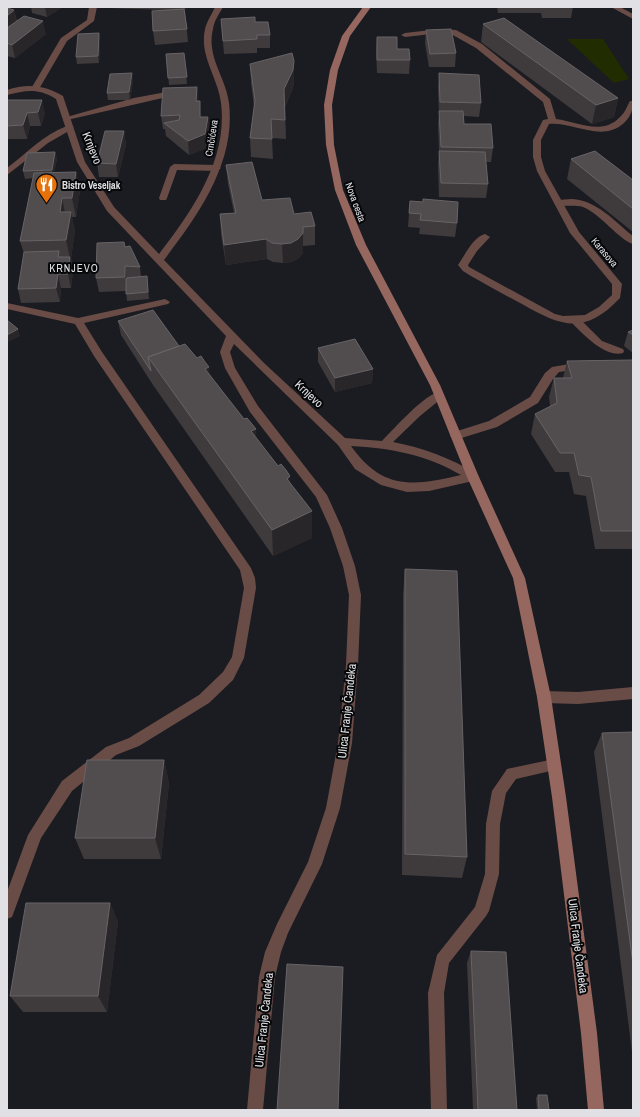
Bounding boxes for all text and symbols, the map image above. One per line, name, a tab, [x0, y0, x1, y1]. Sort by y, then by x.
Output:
street label: Crnčićeva	[202, 118, 221, 157]
street label: Krnjevo	[78, 130, 106, 166]
restaurant icon: Bistro Veseljak	[34, 172, 60, 205]
place label: Bistro Veseljak	[62, 179, 121, 192]
street label: Nova cesta	[342, 181, 369, 224]
street label: Karasova	[589, 235, 621, 270]
district label: KRNJEVO	[49, 261, 99, 275]
street label: Krnjevo	[291, 377, 327, 411]
street label: Ulica Franje Čandeka	[334, 662, 360, 759]
street label: Ulica Franje Čandeka	[564, 898, 592, 995]
street label: Ulica Franje Čandeka	[251, 971, 277, 1068]

